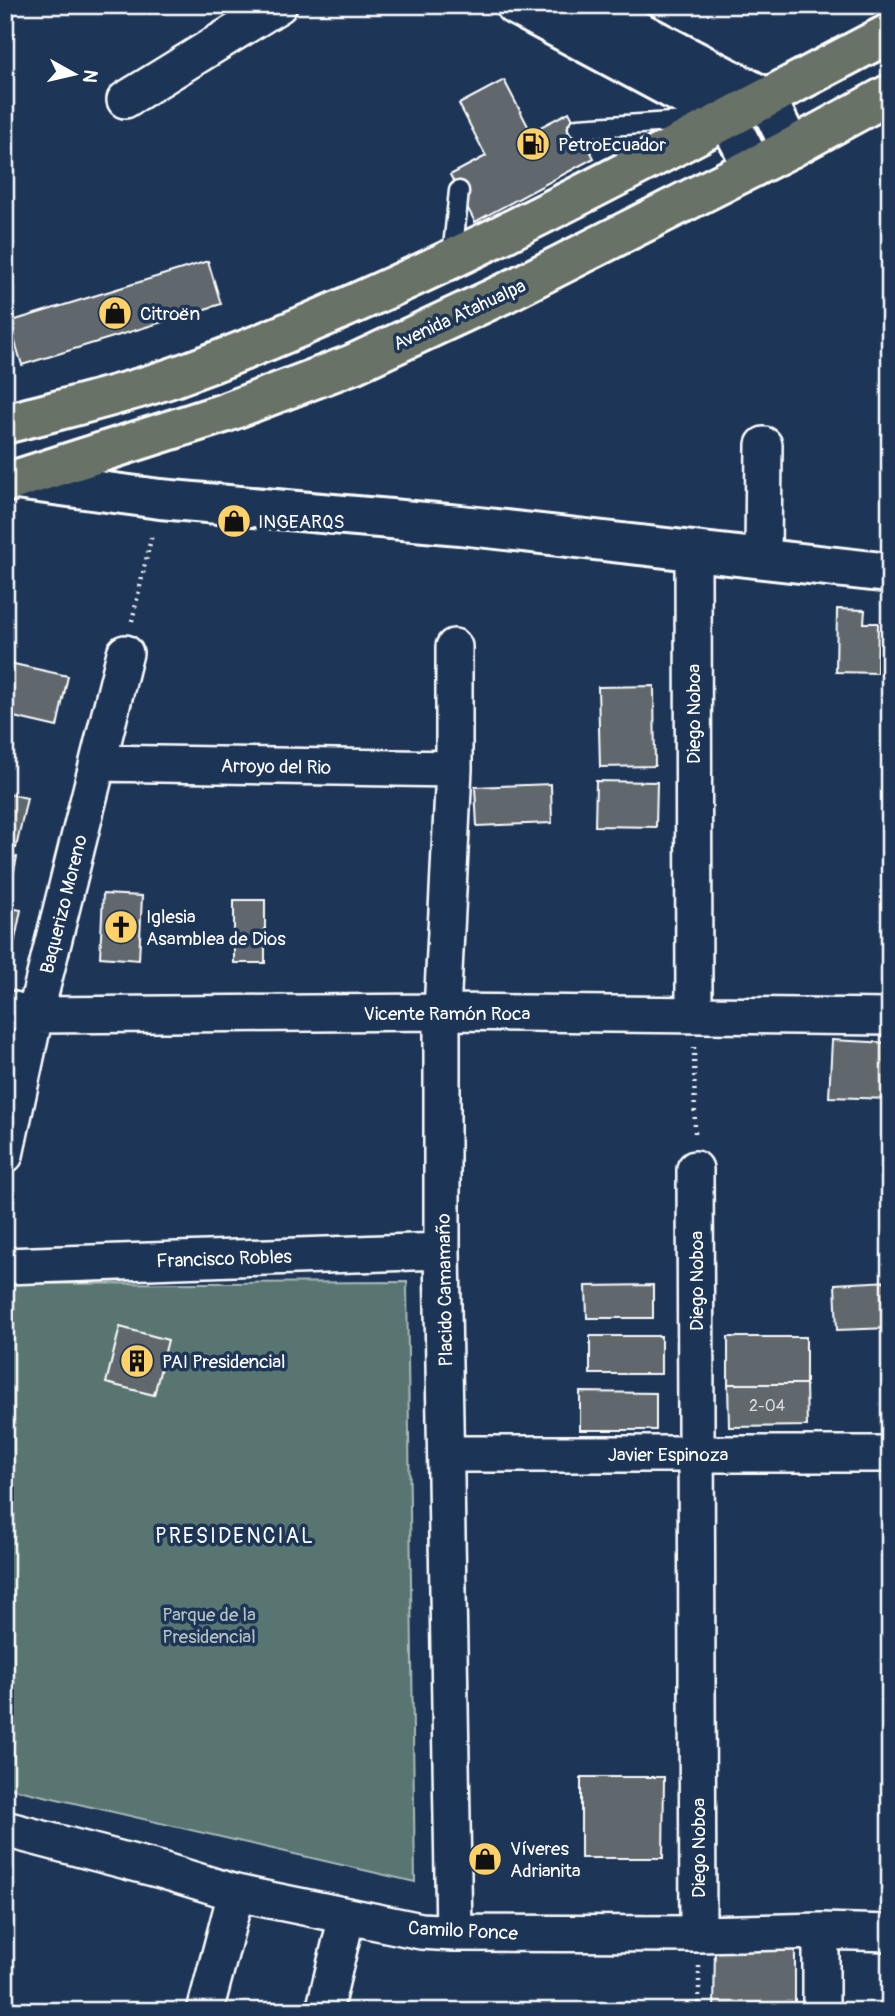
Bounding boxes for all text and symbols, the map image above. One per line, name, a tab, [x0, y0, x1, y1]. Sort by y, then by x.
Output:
north arrow	[38, 38, 108, 108]
text: N	[77, 68, 103, 84]
fuel station icon: PetroEcuador	[514, 125, 552, 163]
place label: PetroEcuador	[558, 133, 666, 157]
street label: Avenida Atahualpa	[389, 274, 530, 356]
shop icon: Citroën	[96, 294, 134, 332]
place label: Citroën	[140, 302, 200, 326]
shop icon: INGEARQS	[215, 502, 253, 540]
place label: INGEARQS	[258, 510, 345, 534]
street label: Diego Noboa	[682, 664, 706, 764]
street label: Arroyo del Rio	[221, 754, 331, 780]
street label: Baquerizo Moreno	[35, 832, 93, 976]
place label: Iglesia Asamblea de Dios	[146, 905, 286, 951]
church icon: Iglesia Asamblea de Dios	[102, 908, 140, 946]
street label: Vicente Ramón Roca	[364, 1002, 531, 1026]
street label: Placido Camamaño	[432, 1213, 458, 1367]
street label: Diego Noboa	[685, 1231, 709, 1331]
street label: Francisco Robles	[156, 1245, 293, 1273]
building icon: PAI Presidencial	[118, 1342, 156, 1380]
place label: PAI Presidencial	[162, 1350, 286, 1374]
house number: 2-04	[749, 1396, 785, 1416]
street label: Javier Espinoza	[608, 1443, 729, 1467]
district label: PRESIDENCIAL	[155, 1523, 315, 1550]
park label: Parque de la Presidencial	[162, 1603, 256, 1649]
street label: Diego Noboa	[687, 1798, 711, 1898]
place label: Víveres Adrianita	[510, 1837, 581, 1883]
shop icon: Víveres Adrianita	[466, 1840, 504, 1878]
street label: Camilo Ponce	[407, 1916, 519, 1946]

